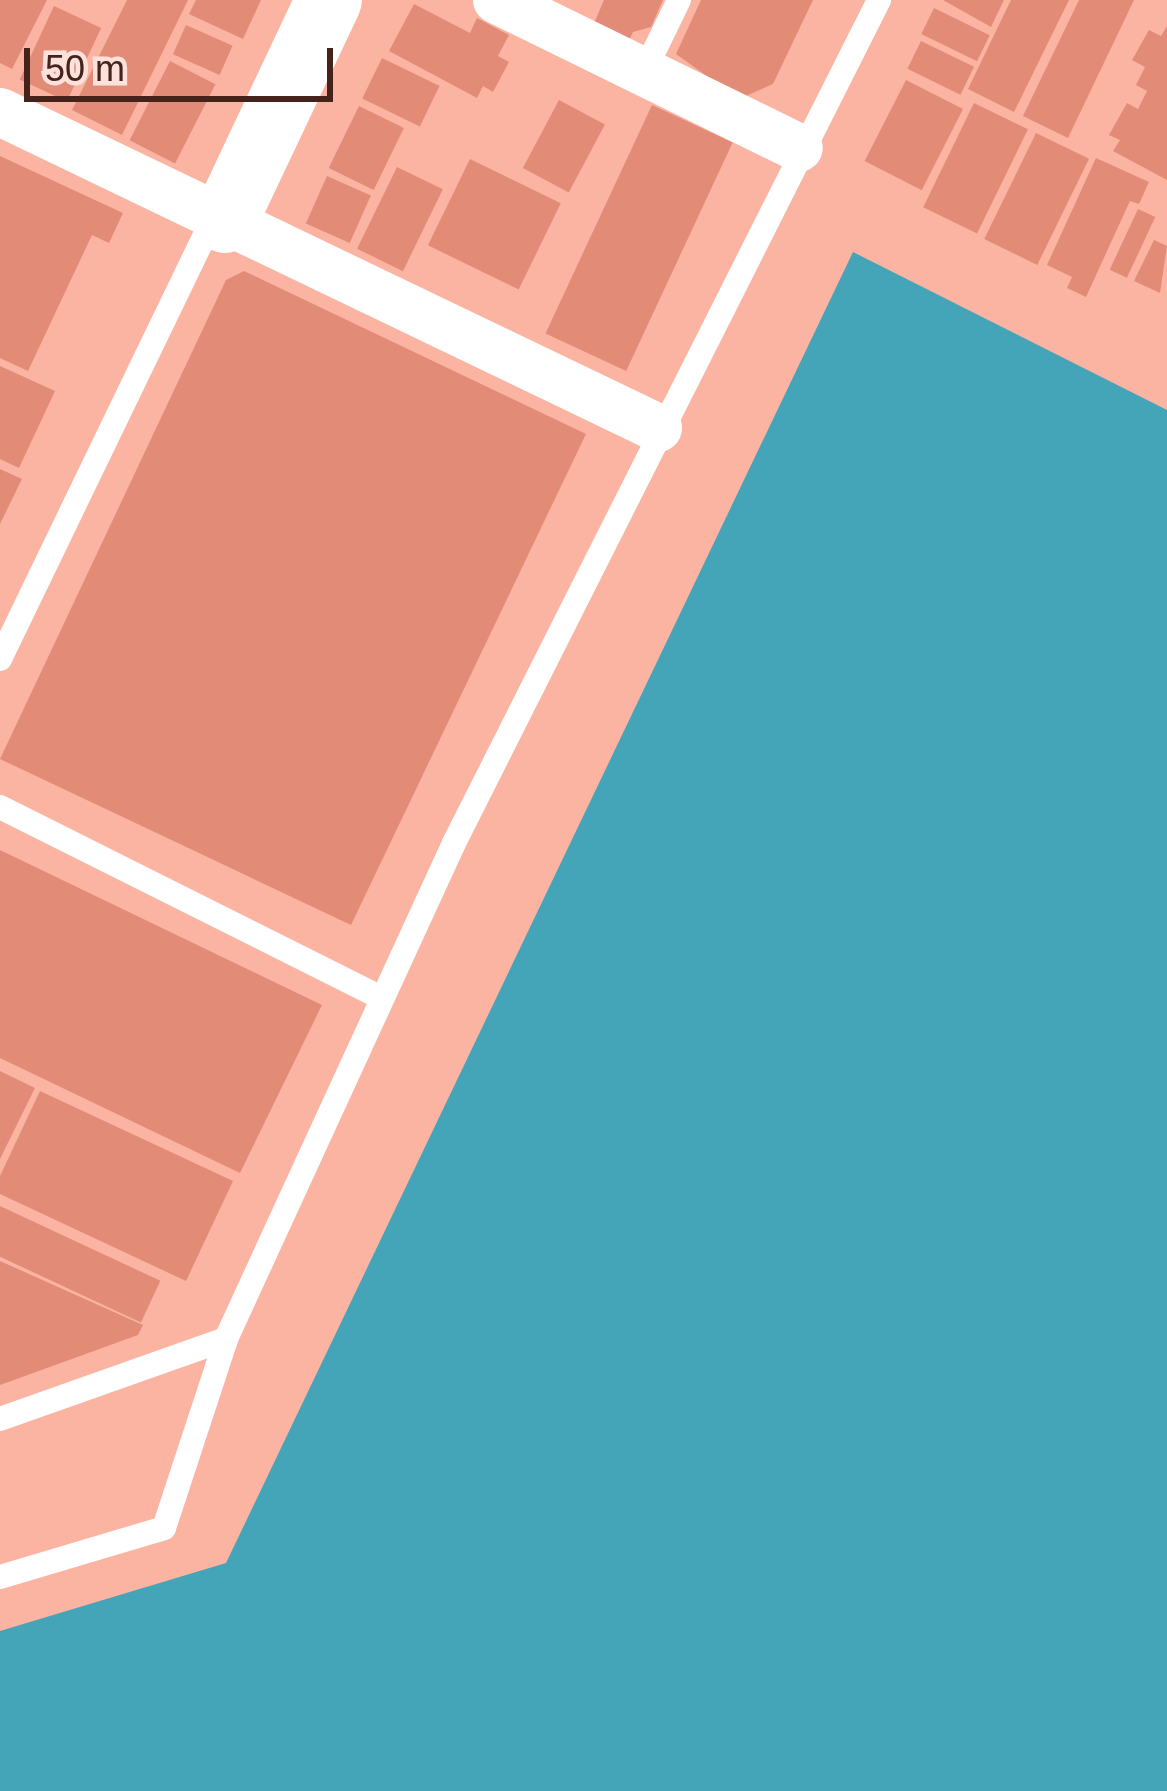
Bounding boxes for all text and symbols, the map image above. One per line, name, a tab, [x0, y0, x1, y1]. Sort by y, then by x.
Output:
scale bar	[30, 24, 339, 98]
text: 50 m	[45, 48, 125, 89]

